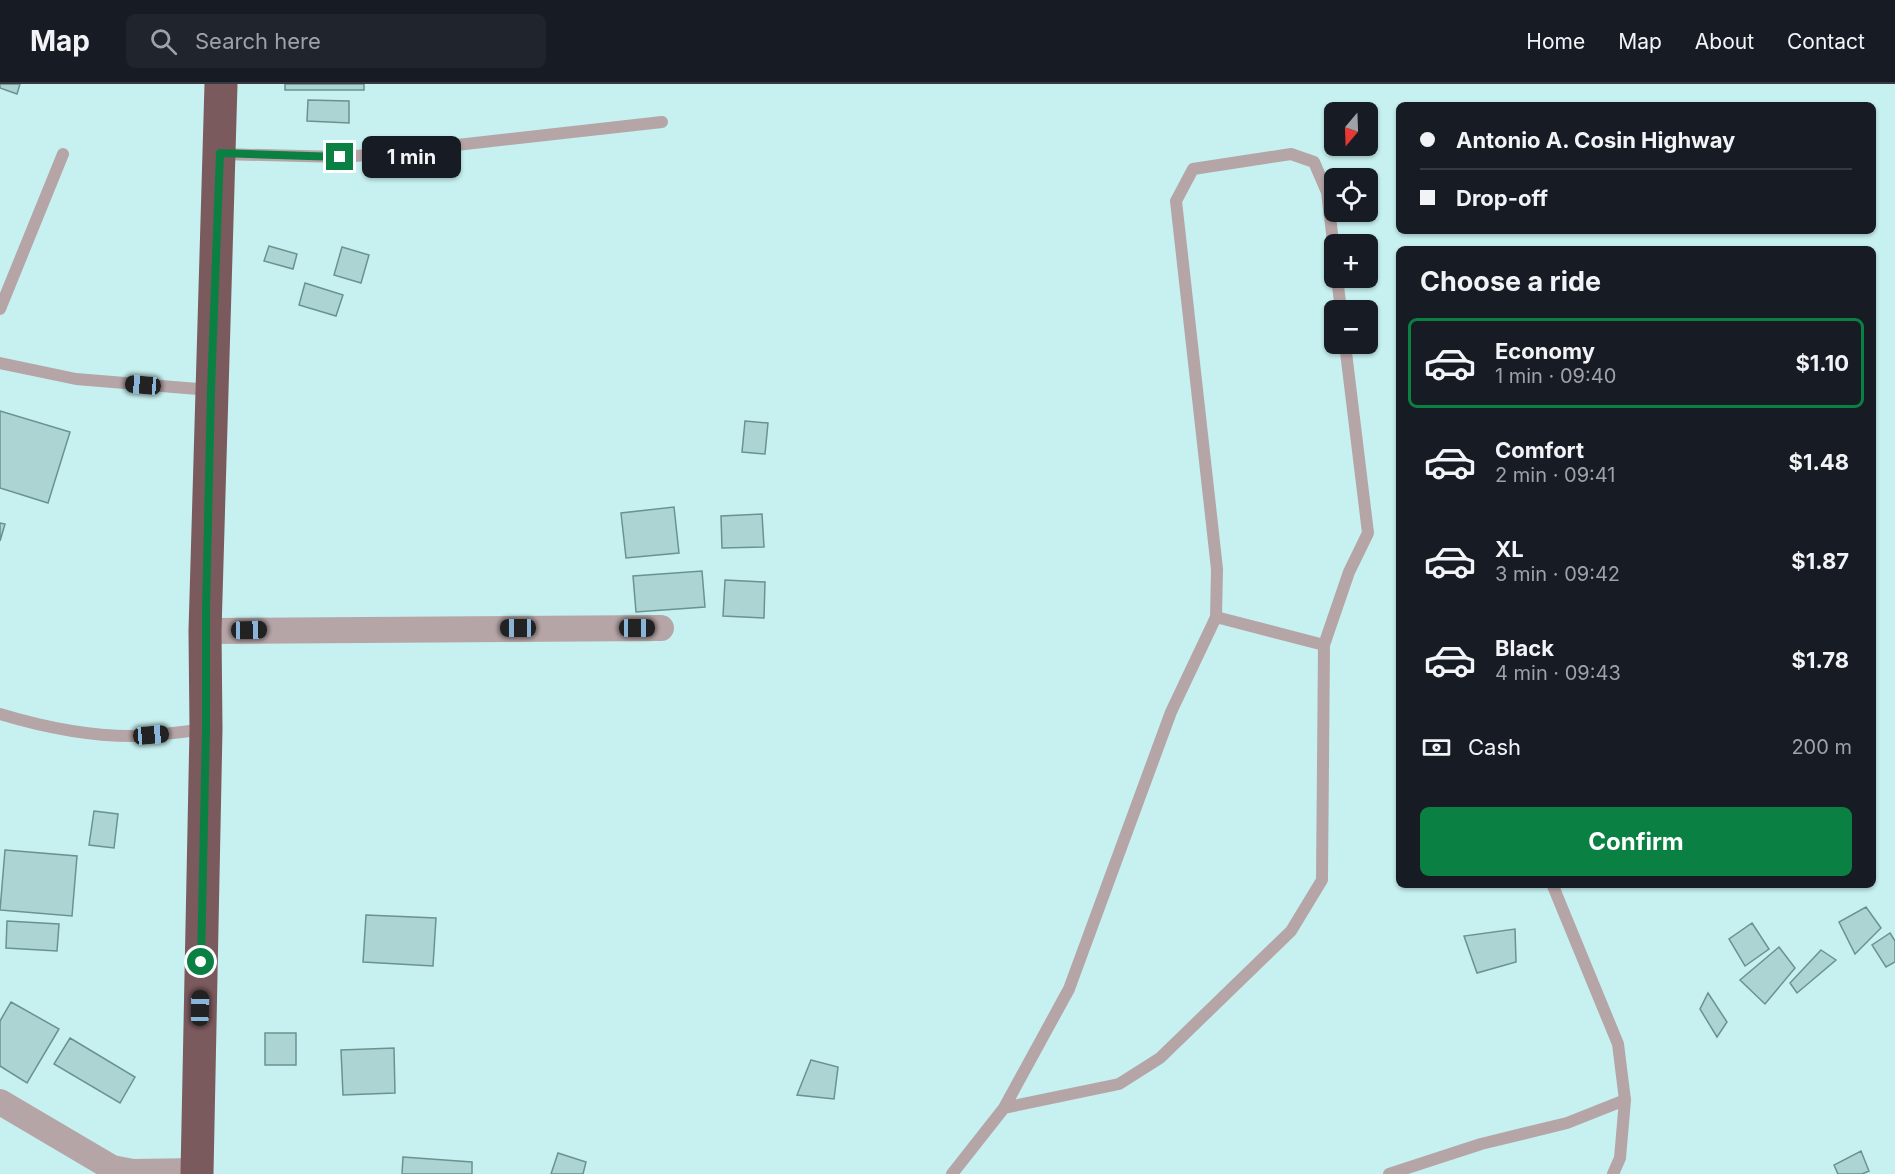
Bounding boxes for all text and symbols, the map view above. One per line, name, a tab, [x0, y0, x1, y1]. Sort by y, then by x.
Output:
search box	[126, 14, 546, 68]
text: Map	[30, 24, 90, 58]
icon: search	[147, 25, 180, 58]
text: Search here	[195, 28, 321, 54]
text: Home	[1526, 29, 1585, 54]
text: Map	[1618, 29, 1662, 54]
text: About	[1695, 29, 1754, 54]
text: Contact	[1787, 29, 1865, 54]
north arrow	[1324, 102, 1378, 156]
map controls	[1324, 102, 1378, 354]
text: Antonio A. Cosin Highway	[1456, 127, 1735, 153]
callout: 1 min	[361, 136, 460, 178]
route end	[326, 143, 353, 170]
text: 1 min	[387, 145, 436, 169]
button: locate	[1324, 168, 1378, 222]
text: Drop-off	[1456, 185, 1548, 211]
button: +	[1324, 234, 1378, 288]
text: Choose a ride	[1420, 265, 1601, 298]
button: −	[1324, 300, 1378, 354]
icon: car	[1423, 336, 1477, 390]
text: Economy	[1495, 338, 1595, 364]
text: $1.10	[1795, 350, 1849, 376]
text: 1 min · 09:40	[1495, 364, 1616, 388]
car	[124, 374, 162, 396]
icon: car	[1423, 435, 1477, 489]
text: Comfort	[1495, 437, 1584, 463]
text: $1.48	[1789, 449, 1849, 475]
text: 2 min · 09:41	[1495, 463, 1615, 487]
icon: car	[1423, 534, 1477, 588]
text: XL	[1495, 536, 1524, 562]
text: $1.87	[1791, 548, 1849, 574]
text: 3 min · 09:42	[1495, 562, 1620, 586]
car	[500, 619, 536, 637]
car	[619, 619, 655, 637]
car	[231, 621, 267, 639]
icon: car	[1423, 633, 1477, 687]
text: Black	[1495, 635, 1554, 661]
text: $1.78	[1792, 647, 1849, 673]
text: 4 min · 09:43	[1495, 661, 1621, 685]
car	[132, 724, 170, 746]
icon: cash	[1420, 731, 1453, 764]
text: Cash	[1468, 734, 1521, 760]
text: 200 m	[1791, 735, 1852, 759]
button: Confirm	[1420, 807, 1852, 876]
route start	[187, 948, 214, 975]
car	[191, 990, 209, 1026]

